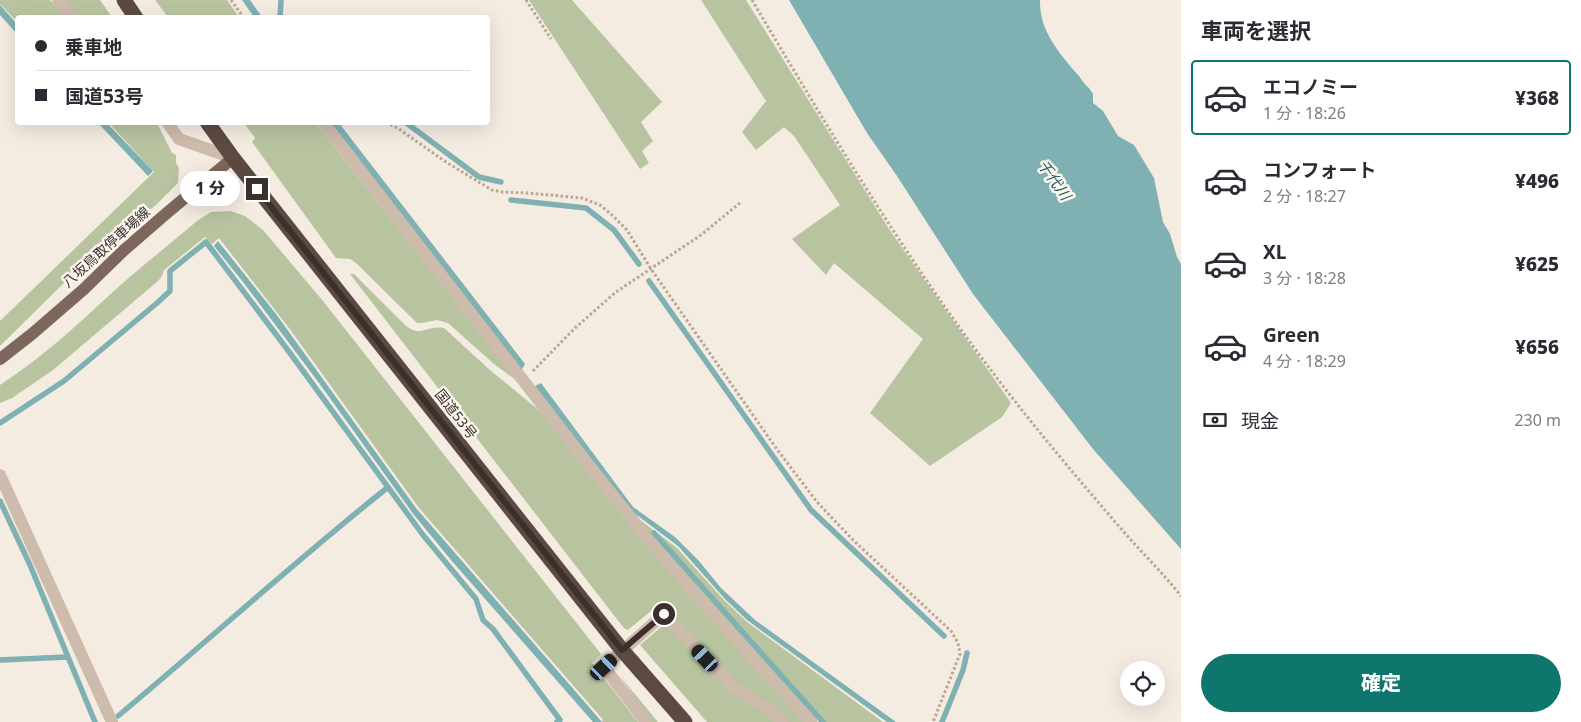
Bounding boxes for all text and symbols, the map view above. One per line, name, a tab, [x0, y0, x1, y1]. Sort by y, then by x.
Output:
text: 車両を選択	[1201, 15, 1311, 45]
text: 乗車地	[65, 34, 122, 60]
text: エコノミー	[1263, 74, 1358, 100]
icon: car	[1203, 75, 1248, 120]
text: 国道53号	[65, 83, 144, 109]
text: ¥368	[1515, 85, 1559, 111]
text: 1 分 · 18:26	[1263, 102, 1346, 124]
water label: 千代川	[1034, 155, 1077, 205]
text: コンフォート	[1263, 157, 1376, 183]
icon: car	[1203, 158, 1248, 203]
text: ¥496	[1515, 168, 1559, 194]
callout: 1 分	[180, 172, 240, 206]
text: 1 分	[195, 177, 225, 199]
route end	[246, 178, 268, 200]
text: 2 分 · 18:27	[1263, 185, 1346, 207]
street label: 八坂鳥取停車場線	[58, 202, 154, 291]
text: XL	[1263, 239, 1286, 265]
icon: car	[1203, 241, 1248, 286]
text: ¥625	[1515, 251, 1559, 277]
text: 3 分 · 18:28	[1263, 267, 1346, 289]
text: Green	[1263, 322, 1320, 348]
icon: car	[1203, 324, 1248, 369]
text: ¥656	[1515, 334, 1559, 360]
text: 4 分 · 18:29	[1263, 350, 1346, 372]
street label: 国道53号	[431, 385, 482, 442]
icon: cash	[1201, 406, 1229, 434]
text: 現金	[1241, 408, 1279, 434]
text: 230 m	[1514, 409, 1561, 431]
route start	[653, 603, 675, 625]
car	[689, 642, 720, 674]
car	[587, 651, 620, 683]
button: 確定	[1201, 654, 1561, 712]
map controls	[1120, 661, 1165, 706]
button: locate	[1120, 661, 1165, 706]

